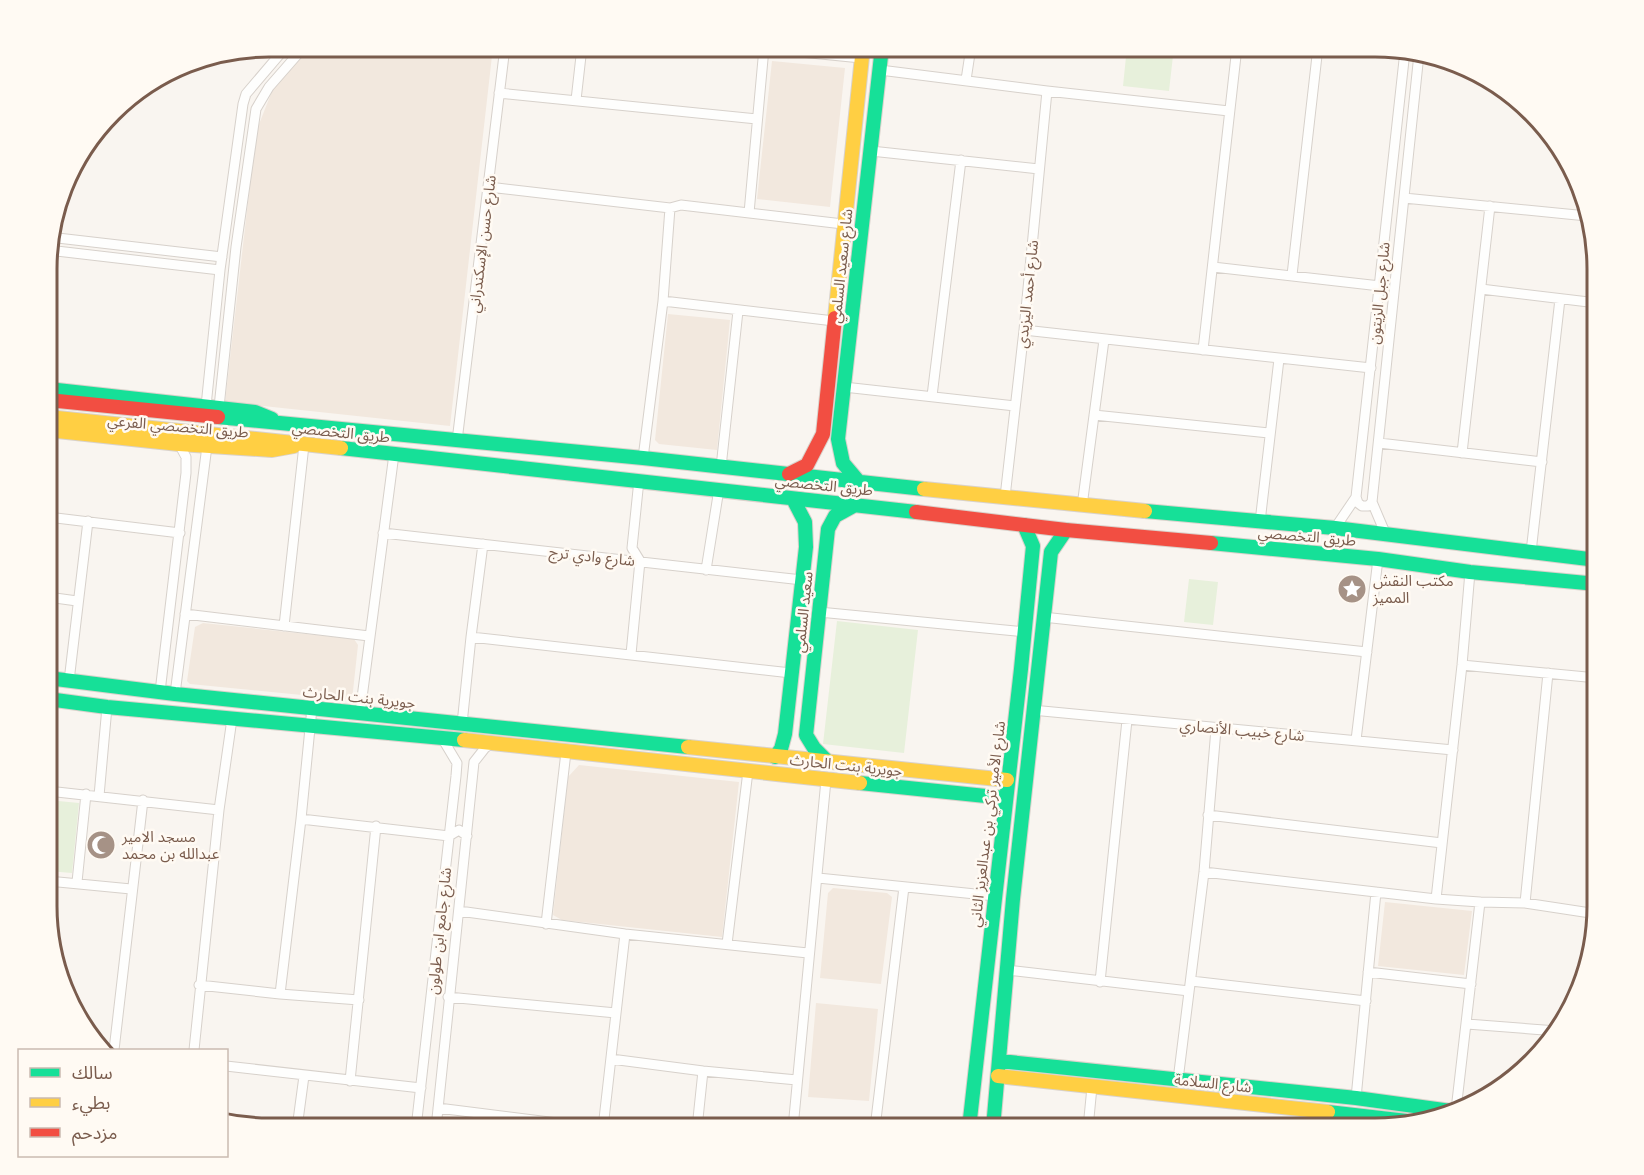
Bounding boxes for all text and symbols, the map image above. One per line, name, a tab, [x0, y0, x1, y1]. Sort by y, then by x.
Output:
street label: شارع حسن الإسكندراني	[464, 174, 503, 314]
street label: شارع سعيد السلمي	[826, 208, 859, 324]
street label: شارع أحمد اليزيدي	[1012, 239, 1045, 349]
street label: شارع جبل الزيتون	[1364, 241, 1397, 345]
street label: طريق التخصصي الفرعي	[106, 410, 249, 444]
street label: طريق التخصصي	[291, 417, 391, 449]
street label: طريق التخصصي	[774, 470, 874, 502]
street label: طريق التخصصي	[1257, 522, 1357, 552]
street label: شارع وادي ترج	[548, 542, 636, 573]
street label: سعيد السلمي	[789, 570, 819, 654]
place label: مكتب النقش المميز	[1372, 571, 1454, 607]
place icon: مكتب النقش المميز	[1336, 573, 1368, 605]
street label: جويرية بنت الحارث	[302, 682, 416, 712]
street label: شارع خبيب الأنصاري	[1179, 715, 1305, 748]
street label: شارع الأمير تركي بن عبدالعزيز الثاني	[965, 719, 1012, 929]
street label: جويرية بنت الحارث	[789, 750, 903, 780]
place label: مسجد الامير عبدالله بن محمد	[121, 827, 220, 863]
mosque icon: مسجد الامير عبدالله بن محمد	[85, 829, 117, 861]
street label: شارع جامع ابن طولون	[423, 866, 458, 996]
legend	[18, 1049, 228, 1157]
text: سالك	[72, 1061, 113, 1084]
street label: شارع السلامة	[1173, 1069, 1253, 1100]
text: بطيء	[72, 1091, 110, 1116]
text: مزدحم	[72, 1121, 117, 1146]

